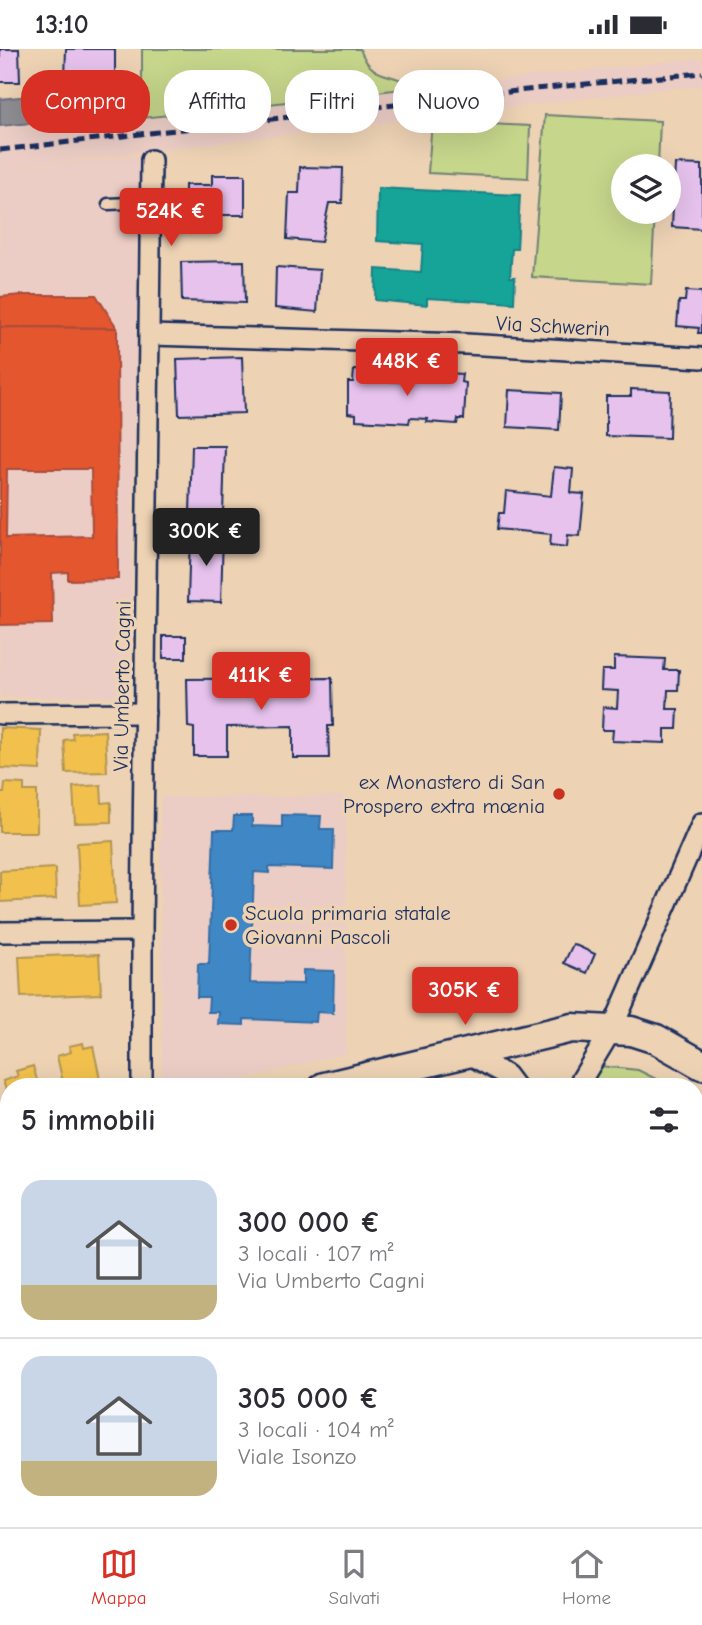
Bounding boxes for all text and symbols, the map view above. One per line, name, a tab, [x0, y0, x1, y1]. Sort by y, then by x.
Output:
text: 13:10	[35, 10, 89, 40]
chip: Compra	[21, 70, 150, 133]
chip: Affitta	[164, 70, 271, 133]
chip: Filtri	[285, 70, 379, 133]
chip: Nuovo	[393, 70, 504, 133]
map controls	[611, 154, 681, 224]
button: layers	[611, 154, 681, 224]
pin: 524K €	[114, 189, 228, 248]
text: 524K €	[136, 197, 206, 224]
street label: Via Schwerin	[495, 311, 611, 341]
pin: 448K €	[350, 339, 464, 398]
text: 448K €	[372, 347, 442, 374]
pin: 300K €	[149, 509, 263, 568]
text: 300K €	[169, 517, 243, 544]
street label: Via Umberto Cagni	[109, 600, 135, 772]
pin: 411K €	[204, 653, 318, 712]
text: 411K €	[228, 661, 294, 688]
place label: ex Monastero di San Prospero extra mœnia	[343, 770, 545, 818]
marker: ex Monastero di San Prospero extra mœnia	[551, 786, 567, 802]
place label: Scuola primaria statale Giovanni Pascoli	[245, 901, 451, 949]
marker: Scuola primaria statale Giovanni Pascoli	[223, 917, 239, 933]
pin: 305K €	[408, 967, 522, 1027]
text: 305K €	[428, 976, 502, 1003]
icon: filters	[645, 1101, 683, 1139]
text: 5 immobili	[21, 1103, 156, 1138]
text: 300 000 €	[238, 1205, 381, 1240]
icon: home	[77, 1208, 161, 1292]
text: 3 locali · 107 m²	[238, 1240, 394, 1267]
text: Via Umberto Cagni	[238, 1267, 425, 1294]
text: 305 000 €	[238, 1381, 379, 1416]
icon: home	[77, 1384, 161, 1468]
text: 3 locali · 104 m²	[238, 1416, 394, 1443]
text: Viale Isonzo	[238, 1443, 357, 1470]
tab: Mappa	[91, 1545, 147, 1609]
tab: Salvati	[329, 1545, 380, 1609]
tab: Home	[562, 1545, 611, 1609]

